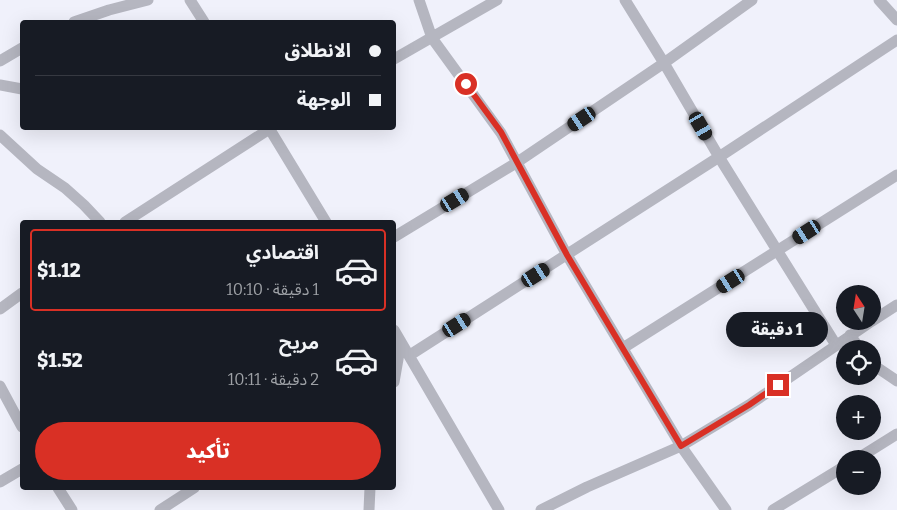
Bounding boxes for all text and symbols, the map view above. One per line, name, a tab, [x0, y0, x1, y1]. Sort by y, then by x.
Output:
text: الانطلاق	[285, 39, 351, 62]
route start	[455, 73, 477, 95]
text: الوجهة	[297, 88, 351, 111]
car	[565, 104, 598, 134]
car	[687, 109, 714, 143]
car	[438, 186, 471, 214]
car	[790, 218, 823, 246]
text: اقتصادي	[246, 241, 319, 264]
icon: car	[334, 248, 379, 293]
text: $1.12	[37, 259, 81, 282]
car	[519, 261, 552, 289]
car	[714, 267, 747, 295]
text: 1 دقيقة · 10:10	[226, 280, 319, 299]
north arrow	[836, 285, 881, 330]
map controls	[836, 285, 881, 495]
car	[440, 311, 473, 339]
callout: 1 دقيقة	[727, 312, 829, 348]
text: 1 دقيقة	[751, 320, 803, 339]
text: مريح	[279, 331, 319, 354]
icon: car	[334, 338, 379, 383]
button: locate	[836, 340, 881, 385]
text: $1.52	[37, 349, 83, 372]
text: 2 دقيقة · 10:11	[228, 370, 319, 389]
route end	[767, 374, 789, 396]
button: +	[836, 395, 881, 440]
button: تأكيد	[35, 422, 381, 480]
button: −	[836, 450, 881, 495]

